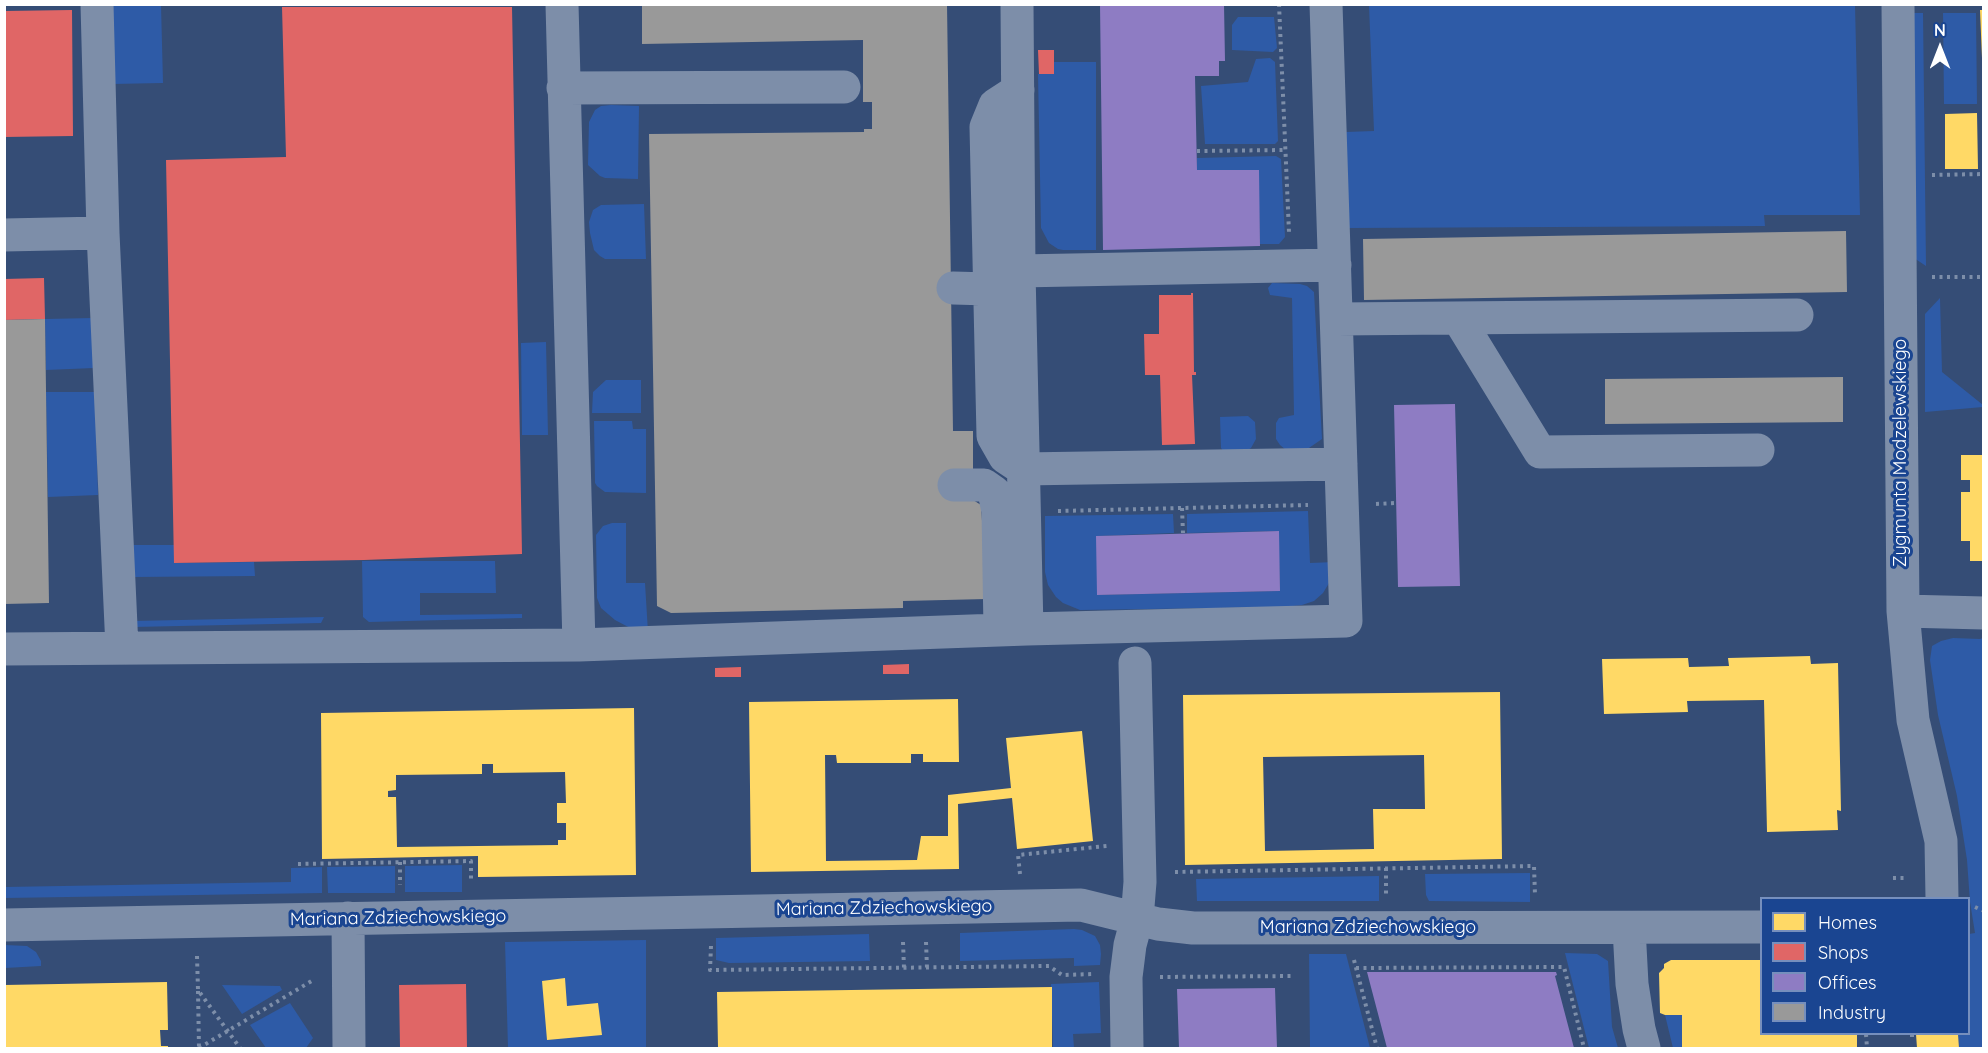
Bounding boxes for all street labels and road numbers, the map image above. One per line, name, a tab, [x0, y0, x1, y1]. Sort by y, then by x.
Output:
street label: Zygmunta Modzelewskiego	[1890, 339, 1912, 567]
street label: Mariana Zdziechowskiego	[776, 895, 992, 921]
street label: Mariana Zdziechowskiego	[290, 905, 506, 931]
street label: Mariana Zdziechowskiego	[1260, 917, 1476, 939]

